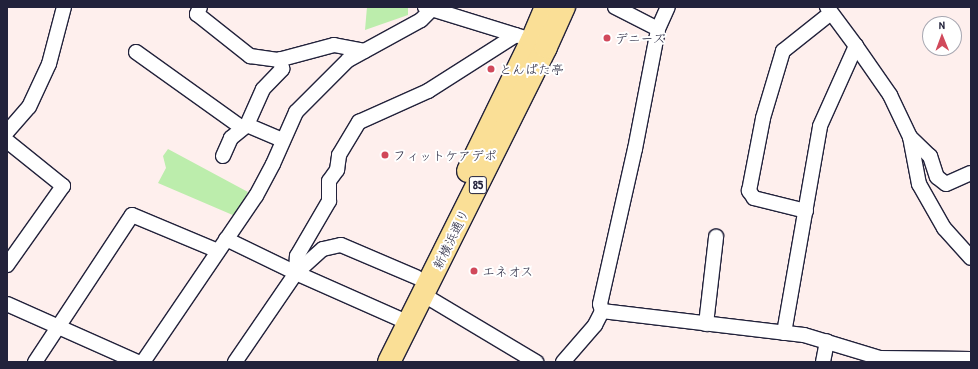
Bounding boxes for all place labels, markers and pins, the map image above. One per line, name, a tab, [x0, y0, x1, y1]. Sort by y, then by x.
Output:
place label: デニーズ	[615, 30, 667, 46]
marker: デニーズ	[602, 33, 612, 43]
place label: とんぱた亭	[499, 61, 564, 77]
marker: とんぱた亭	[486, 64, 496, 74]
place label: フィットケアデポ	[393, 147, 497, 163]
marker: フィットケアデポ	[380, 150, 390, 160]
place label: エネオス	[482, 263, 534, 279]
marker: エネオス	[469, 266, 479, 276]

